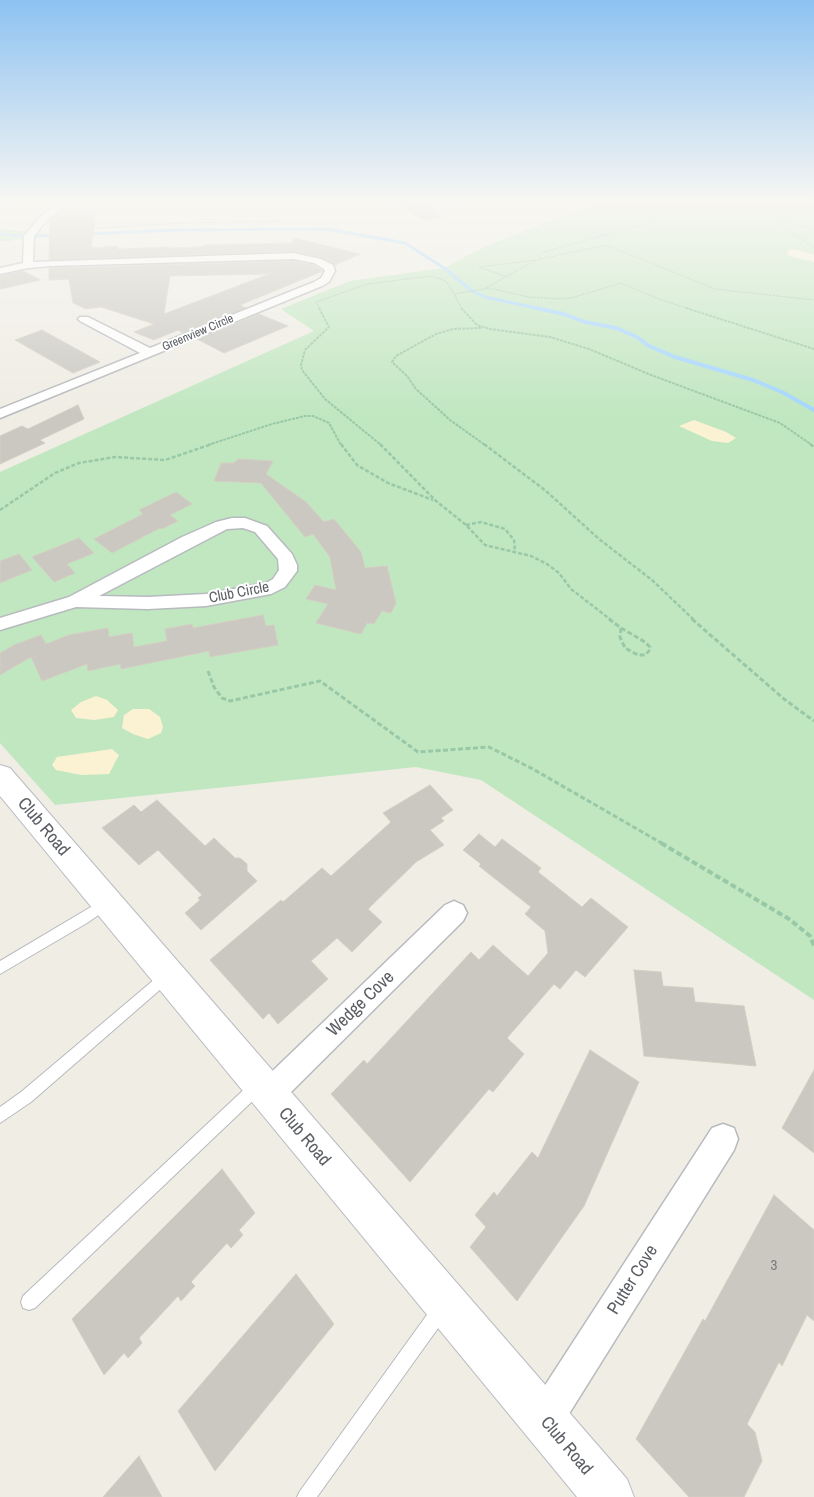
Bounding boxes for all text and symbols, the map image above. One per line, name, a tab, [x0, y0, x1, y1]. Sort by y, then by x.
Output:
street label: Greenview Circle	[160, 312, 236, 354]
street label: Club Circle	[207, 578, 271, 608]
street label: Club Road	[12, 793, 74, 861]
street label: Wedge Cove	[323, 967, 399, 1041]
street label: Club Road	[273, 1103, 335, 1171]
street label: Putter Cove	[603, 1241, 663, 1319]
house number: 3	[771, 1257, 777, 1275]
street label: Club Road	[535, 1412, 597, 1480]

